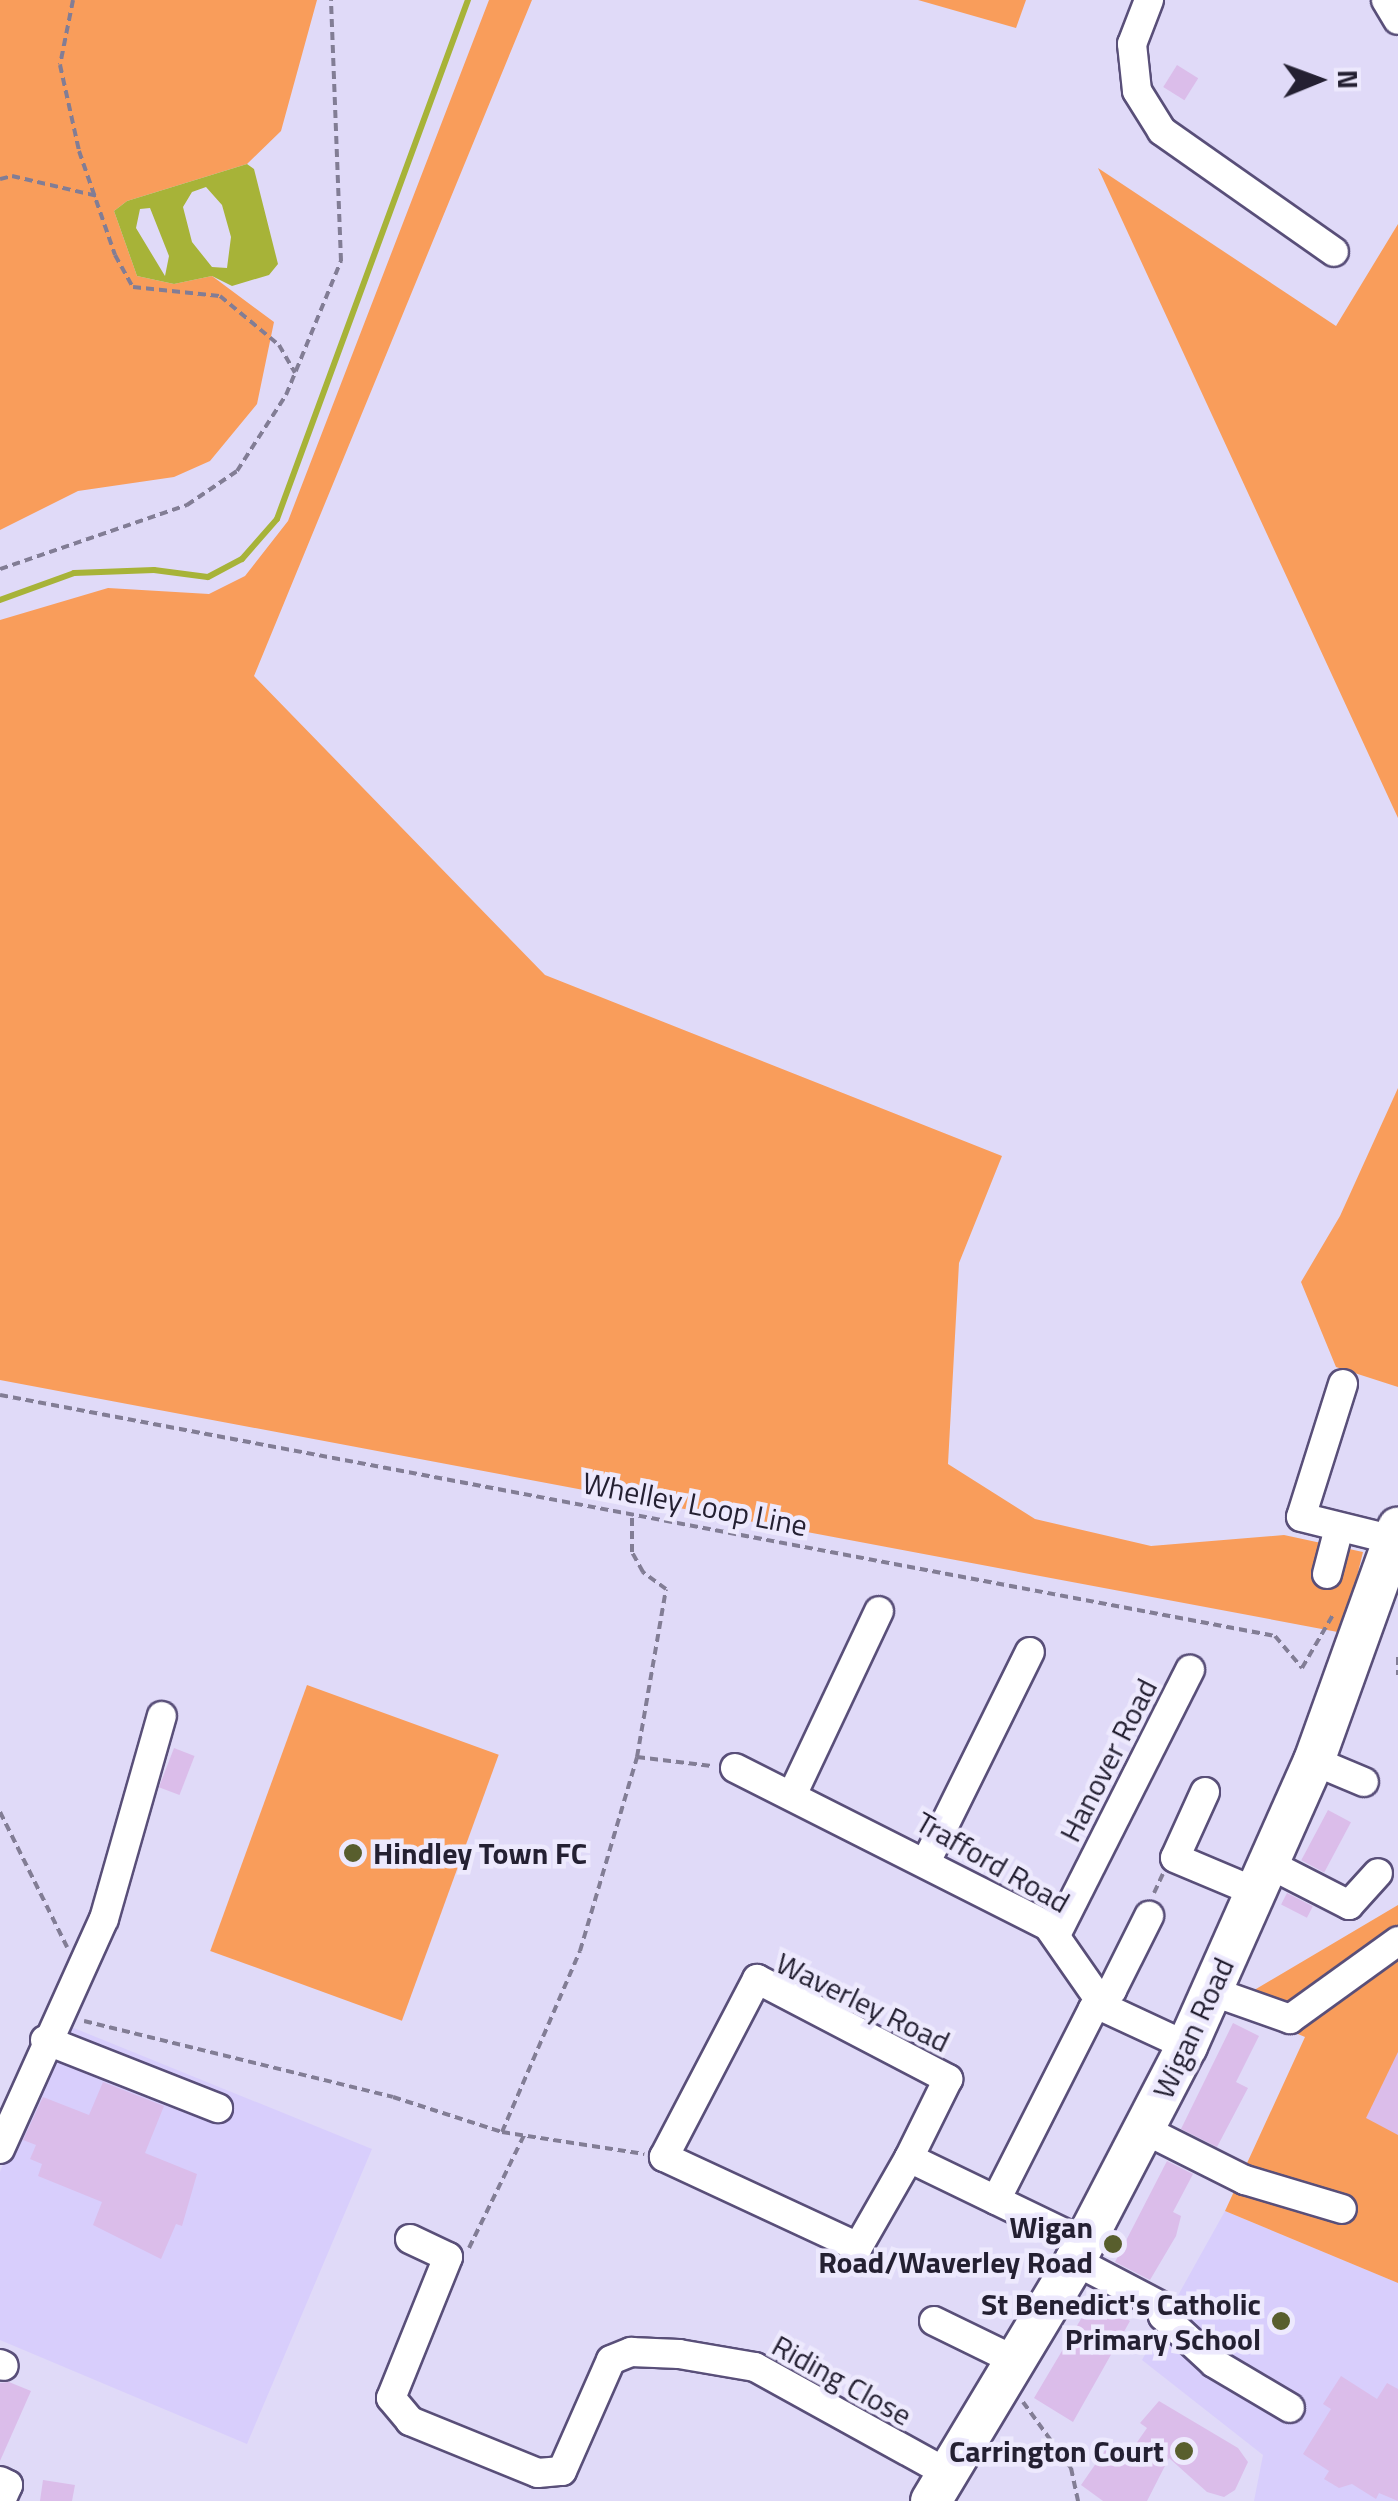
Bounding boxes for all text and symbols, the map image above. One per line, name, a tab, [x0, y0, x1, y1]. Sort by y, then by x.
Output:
north arrow	[1268, 30, 1368, 130]
text: N	[1327, 69, 1370, 90]
street label: Whelley Loop Line	[580, 1465, 810, 1543]
street label: Hanover Road	[1052, 1672, 1164, 1848]
street label: Trafford Road	[910, 1804, 1076, 1920]
place label: Hindley Town FC	[373, 1835, 587, 1871]
marker: Hindley Town FC	[342, 1842, 364, 1864]
street label: Waverley Road	[770, 1944, 956, 2060]
street label: Wigan Road	[1145, 1952, 1241, 2104]
place label: Wigan Road/Waverley Road	[818, 2209, 1093, 2280]
marker: Wigan Road/Waverley Road	[1102, 2233, 1124, 2255]
place label: St Benedict's Catholic Primary School	[981, 2286, 1261, 2356]
marker: St Benedict's Catholic Primary School	[1270, 2310, 1292, 2332]
street label: Riding Close	[766, 2327, 918, 2433]
place label: Carrington Court	[949, 2433, 1164, 2469]
marker: Carrington Court	[1173, 2440, 1195, 2462]

